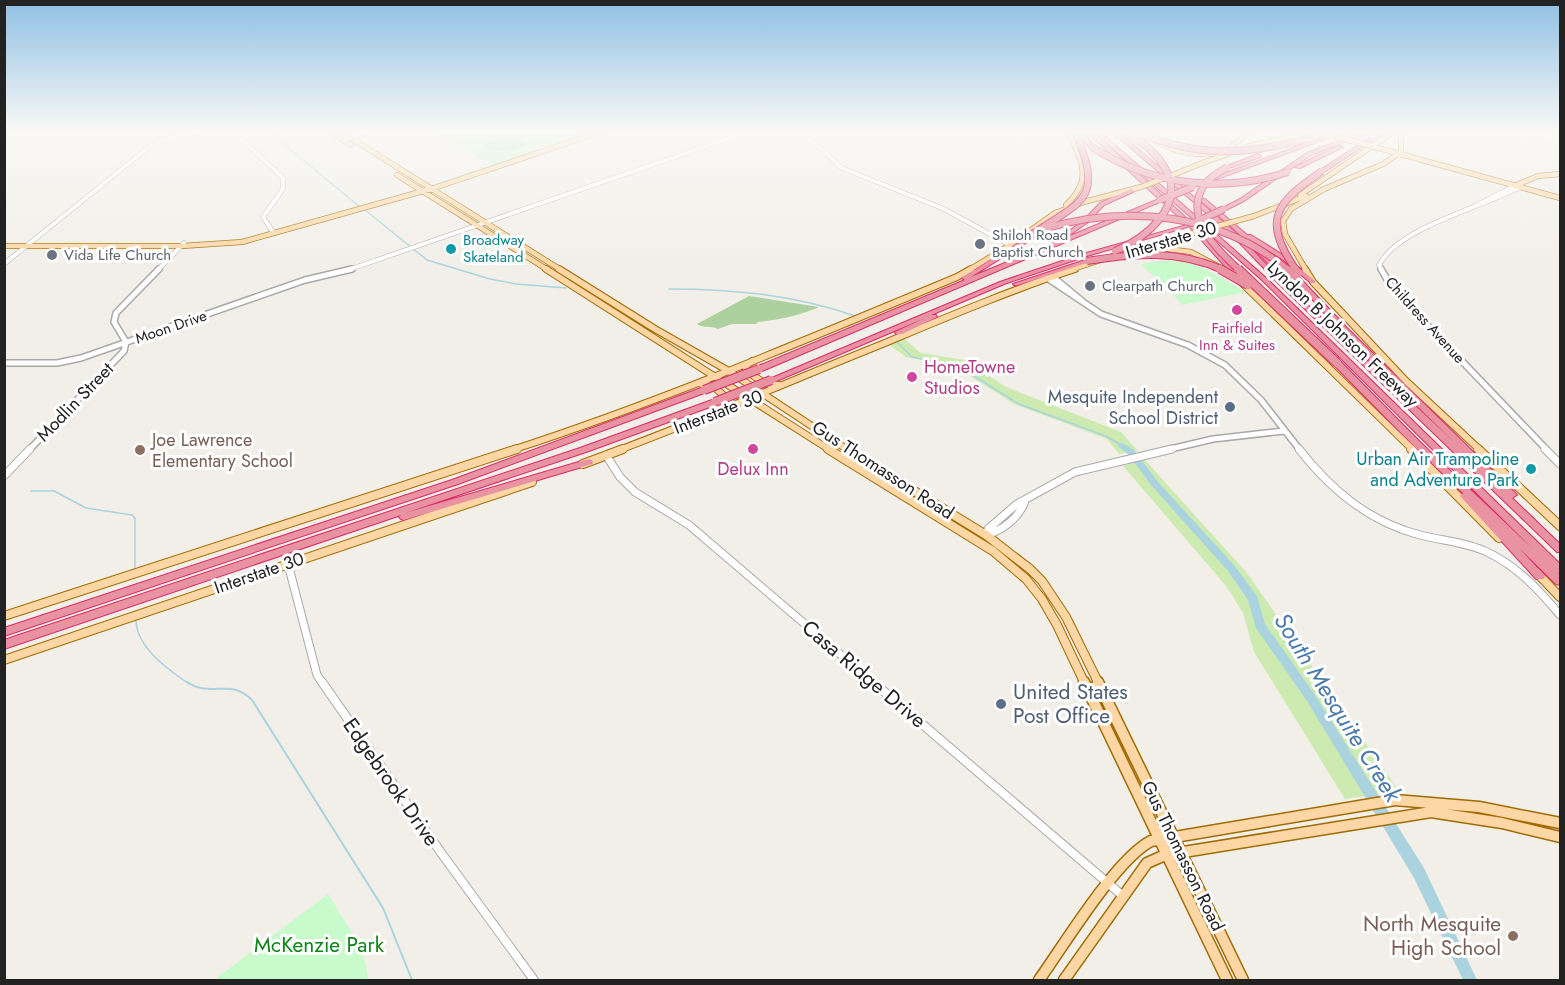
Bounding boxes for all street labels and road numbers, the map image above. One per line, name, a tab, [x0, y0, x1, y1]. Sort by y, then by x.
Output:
street label: Interstate 30	[1122, 215, 1220, 265]
street label: Lyndon B Johnson Freeway	[1262, 255, 1425, 413]
street label: Childress Avenue	[1380, 272, 1470, 368]
street label: Moon Drive	[132, 304, 210, 349]
street label: Modlin Street	[30, 356, 120, 447]
street label: Interstate 30	[670, 383, 766, 441]
street label: Gus Thomasson Road	[807, 414, 959, 526]
street label: Interstate 30	[211, 545, 308, 601]
street label: Casa Ridge Drive	[795, 613, 933, 735]
street label: Edgebrook Drive	[336, 712, 446, 852]
street label: Gus Thomasson Road	[1135, 776, 1231, 936]

